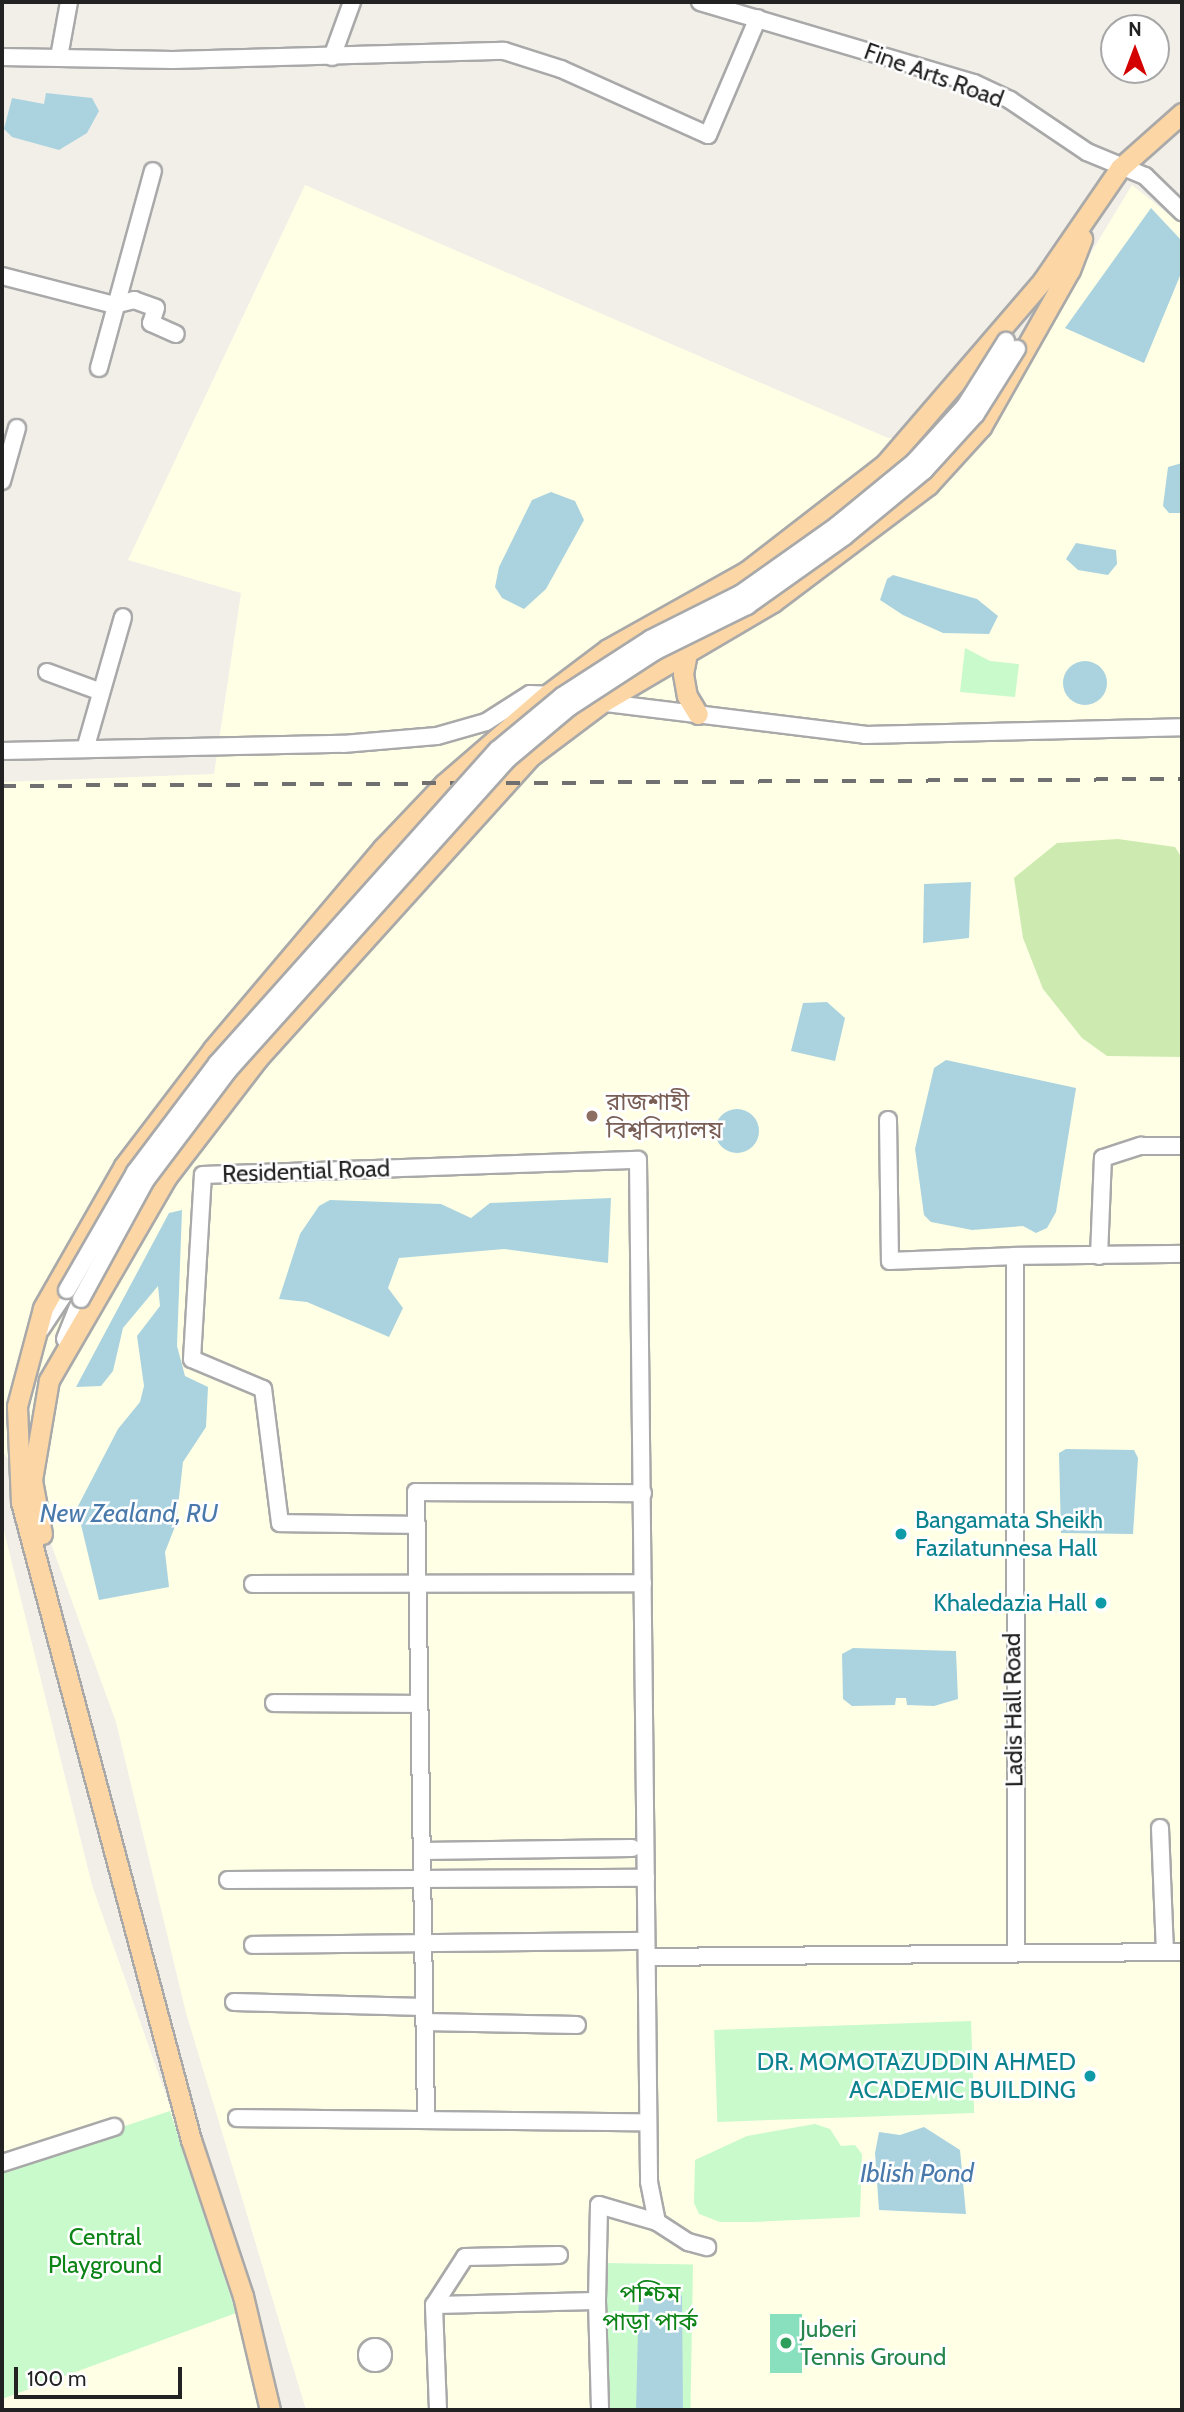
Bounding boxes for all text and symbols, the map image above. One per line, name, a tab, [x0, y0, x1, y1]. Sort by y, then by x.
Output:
north arrow	[1100, 14, 1170, 84]
text: N	[1128, 18, 1142, 41]
street label: Fine Arts Road	[860, 36, 1008, 114]
place label: রাজশাহী বিশ্ববিদ্যালয়	[606, 1088, 722, 1144]
marker: রাজশাহী বিশ্ববিদ্যালয়	[584, 1108, 600, 1124]
street label: Residential Road	[222, 1154, 390, 1188]
water label: New Zealand, RU	[40, 1498, 218, 1530]
place label: Bangamata Sheikh Fazilatunnesa Hall	[915, 1506, 1103, 1562]
marker: Bangamata Sheikh Fazilatunnesa Hall	[893, 1526, 909, 1542]
place label: Khaledazia Hall	[933, 1589, 1087, 1617]
marker: Khaledazia Hall	[1093, 1595, 1109, 1611]
street label: Ladis Hall Road	[997, 1633, 1029, 1787]
place label: DR. MOMOTAZUDDIN AHMED ACADEMIC BUILDING	[757, 2048, 1076, 2104]
marker: DR. MOMOTAZUDDIN AHMED ACADEMIC BUILDING	[1082, 2068, 1098, 2084]
water label: Iblish Pond	[860, 2158, 974, 2190]
park label: Central Playground	[48, 2223, 162, 2279]
park label: পশ্চিম পাড়া পার্ক	[602, 2280, 698, 2336]
place label: Juberi Tennis Ground	[800, 2315, 946, 2371]
marker: Juberi Tennis Ground	[778, 2335, 794, 2351]
scale bar	[18, 2352, 186, 2396]
text: 100 m	[27, 2366, 86, 2391]

